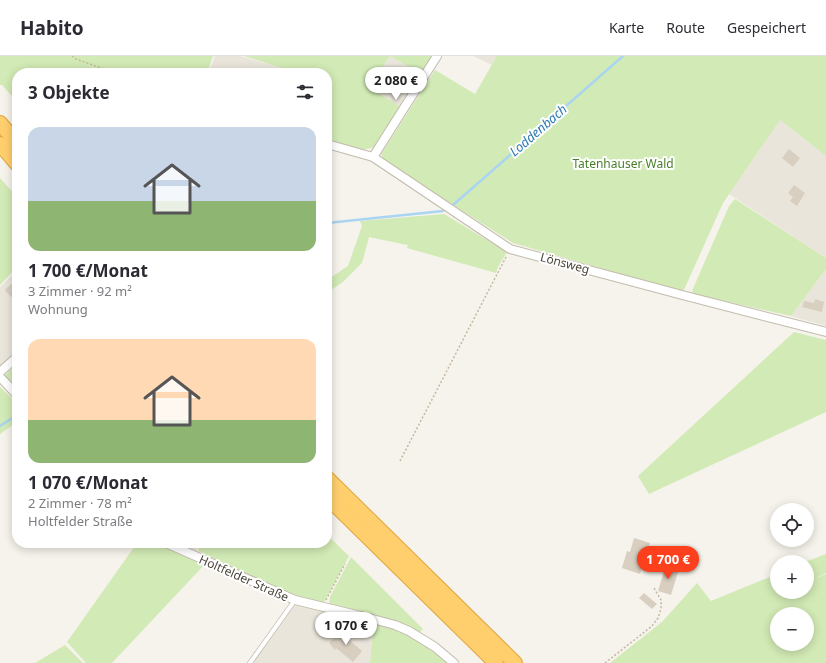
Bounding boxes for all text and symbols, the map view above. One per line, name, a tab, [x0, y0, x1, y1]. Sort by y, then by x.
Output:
text: Habito	[20, 15, 84, 41]
text: Karte	[609, 18, 644, 37]
text: Route	[666, 18, 705, 37]
text: Gespeichert	[727, 18, 806, 37]
pin: 2 080 €	[359, 67, 433, 101]
text: 2 080 €	[374, 71, 418, 89]
text: 3 Objekte	[28, 81, 110, 104]
icon: filters	[294, 81, 316, 103]
water label: Loddenbach	[505, 100, 571, 160]
icon: home	[136, 153, 208, 225]
park label: Tatenhauser Wald	[572, 155, 674, 172]
street label: Lönsweg	[539, 248, 591, 278]
text: 1 700 €/Monat	[28, 259, 148, 282]
text: 3 Zimmer · 92 m²	[28, 282, 132, 300]
text: Wohnung	[28, 300, 88, 318]
icon: home	[136, 365, 208, 437]
text: 1 070 €/Monat	[28, 471, 148, 494]
text: 2 Zimmer · 78 m²	[28, 494, 132, 512]
map controls	[770, 503, 814, 651]
button: locate	[770, 503, 814, 547]
text: Holtfelder Straße	[28, 512, 133, 530]
pin: 1 700 €	[631, 546, 705, 580]
text: 1 700 €	[646, 550, 690, 568]
street label: Holtfelder Straße	[196, 551, 292, 605]
button: +	[770, 555, 814, 599]
button: −	[770, 607, 814, 651]
pin: 1 070 €	[309, 612, 383, 646]
text: 1 070 €	[324, 616, 368, 634]

